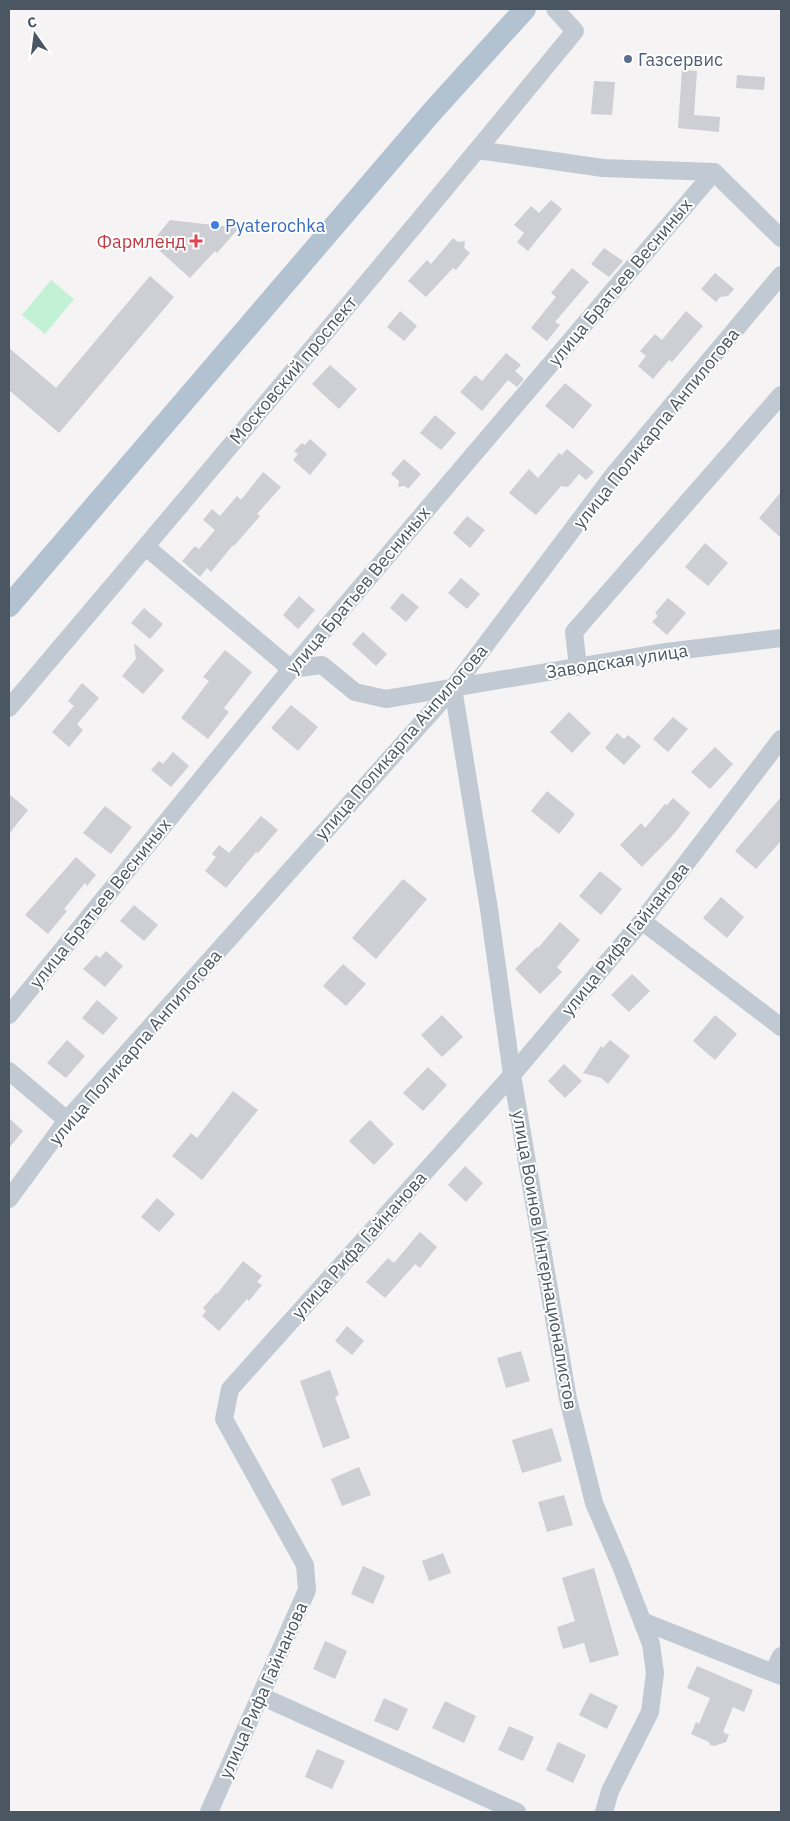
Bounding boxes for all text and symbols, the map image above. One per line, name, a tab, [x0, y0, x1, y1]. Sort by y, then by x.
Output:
north arrow	[10, 10, 60, 60]
text: С	[25, 13, 38, 32]
place label: Газсервис	[638, 48, 723, 71]
marker: Газсервис	[622, 53, 634, 65]
street label: улица Братьев Весниных	[543, 193, 697, 371]
place label: Pyaterochka	[225, 214, 326, 237]
marker: Pyaterochka	[209, 219, 221, 231]
place label: Фармленд	[97, 230, 186, 253]
marker: Фармленд	[190, 235, 202, 247]
street label: Московский проспект	[224, 291, 362, 449]
street label: улица Поликарпа Анпилогова	[568, 323, 744, 533]
street label: улица Братьев Весниных	[281, 501, 435, 679]
street label: Заводская улица	[544, 638, 690, 684]
street label: улица Поликарпа Анпилогова	[310, 639, 492, 845]
street label: улица Братьев Весниных	[24, 813, 176, 993]
street label: улица Рифа Гайнанова	[556, 857, 694, 1020]
street label: улица Поликарпа Анпилогова	[44, 944, 226, 1150]
street label: улица Воинов Интернационалистов	[507, 1108, 583, 1412]
street label: улица Рифа Гайнанова	[287, 1166, 432, 1324]
street label: улица Рифа Гайнанова	[214, 1598, 313, 1782]

